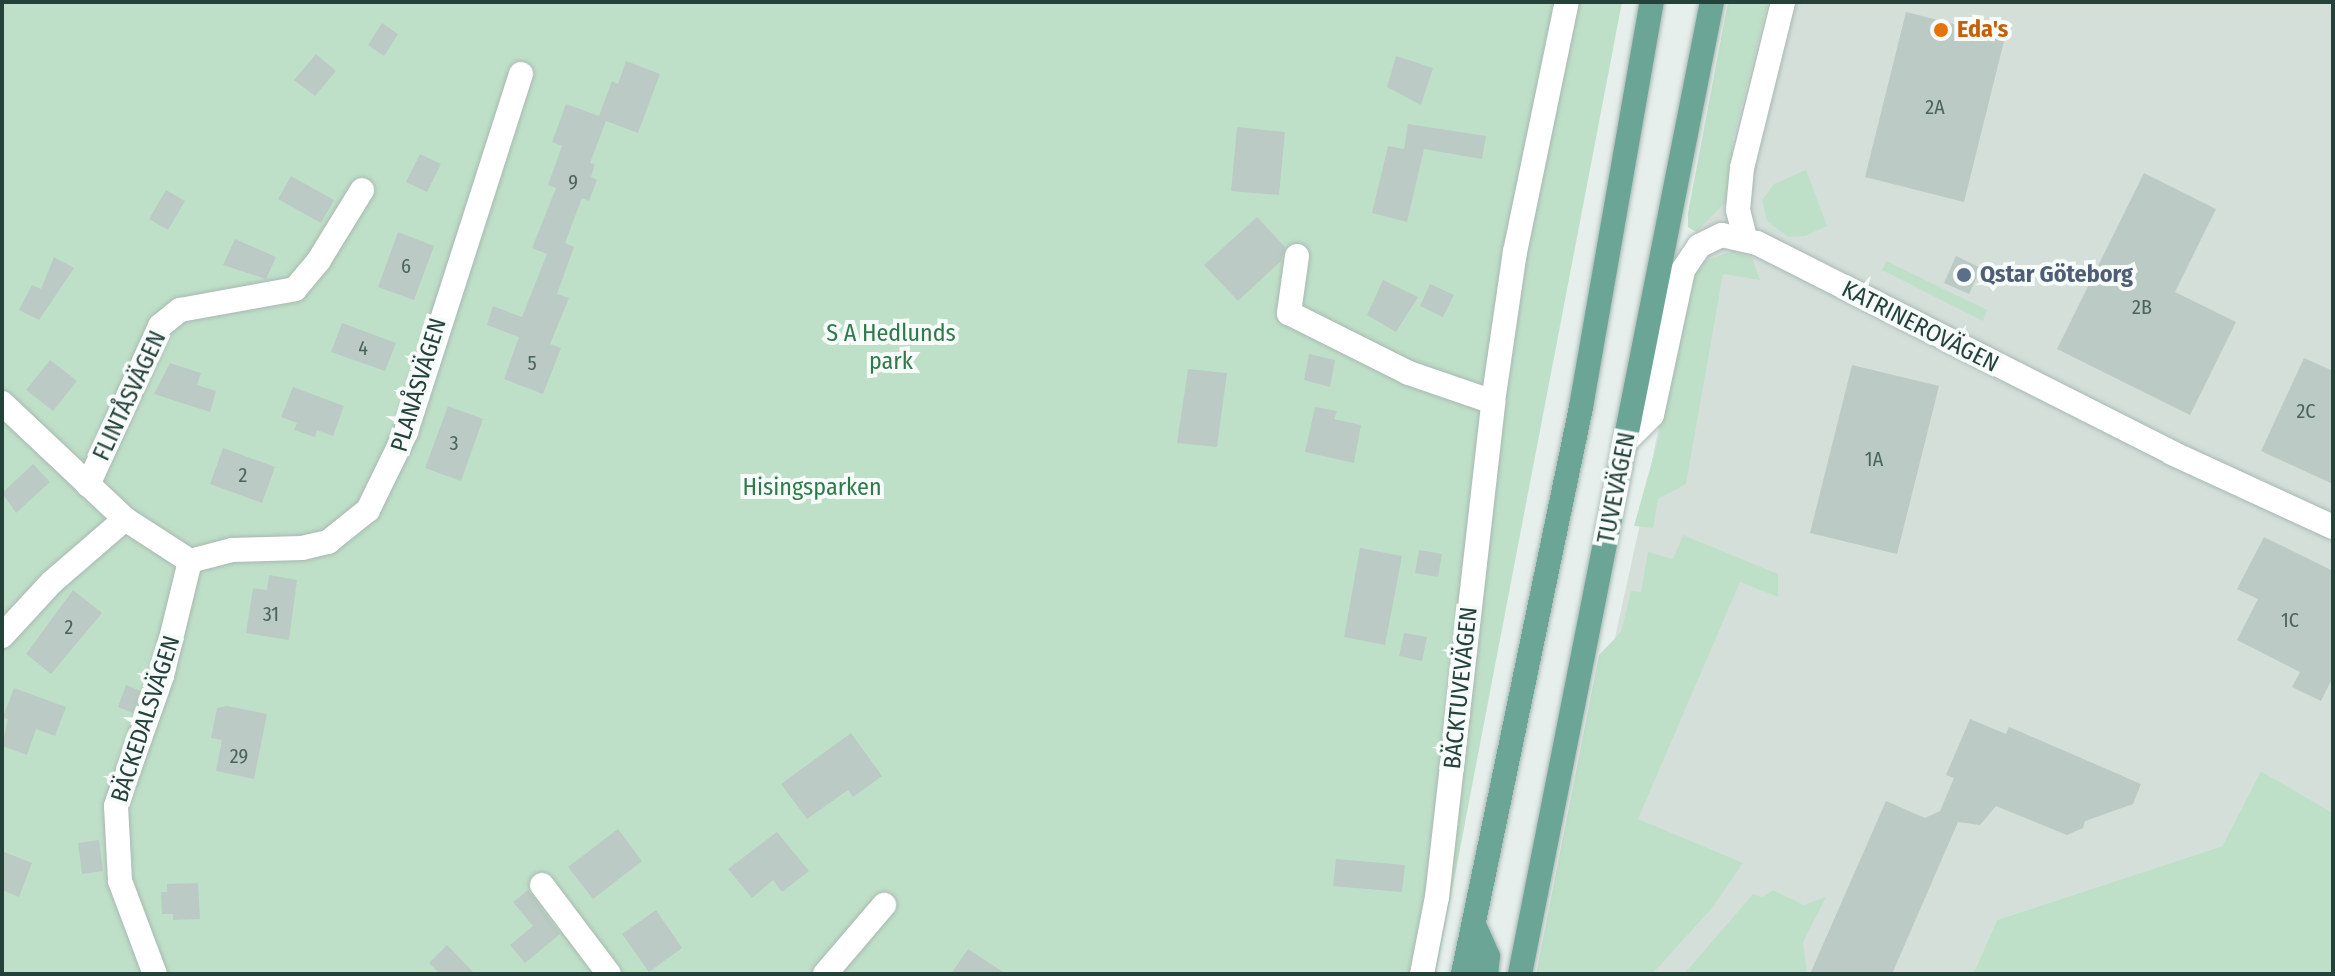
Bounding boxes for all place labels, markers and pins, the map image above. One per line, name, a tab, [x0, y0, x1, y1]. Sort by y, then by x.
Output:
place label: Eda's	[1957, 16, 2008, 44]
marker: Eda's	[1932, 21, 1950, 39]
place label: Qstar Göteborg	[1980, 261, 2133, 289]
marker: Qstar Göteborg	[1955, 266, 1973, 284]

